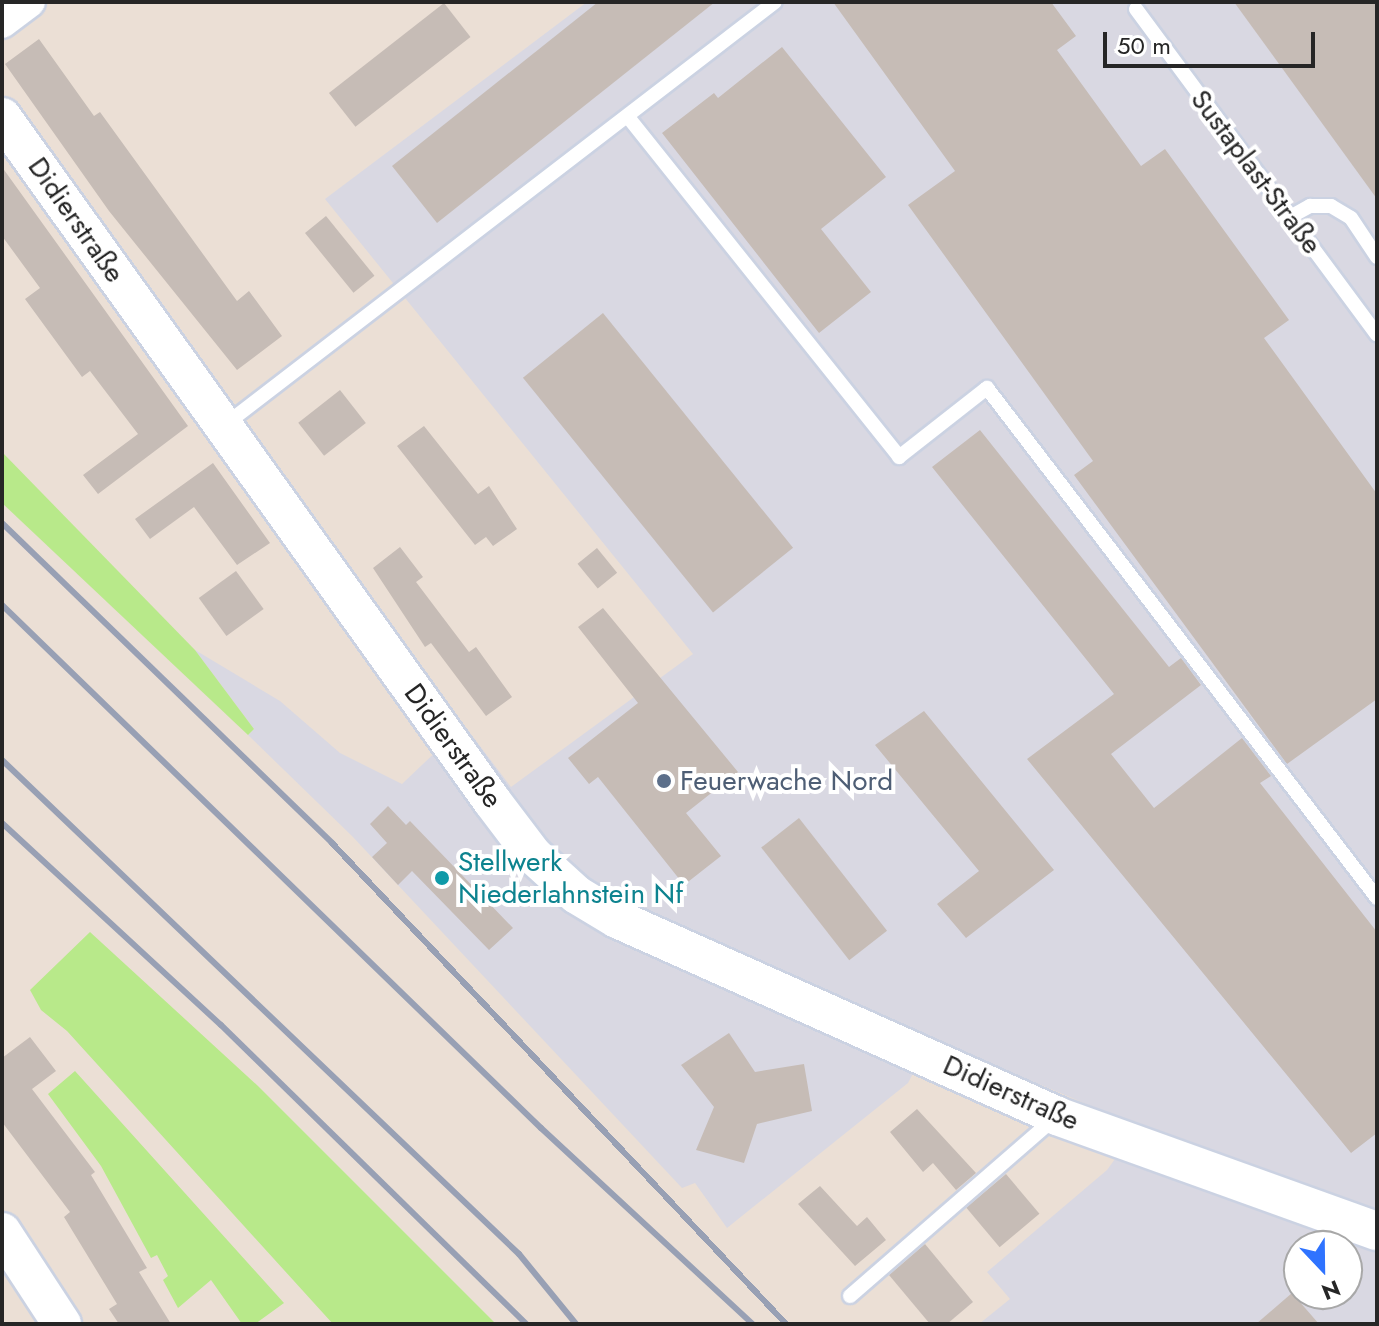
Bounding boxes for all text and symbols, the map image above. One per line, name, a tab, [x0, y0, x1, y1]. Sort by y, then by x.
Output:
scale bar	[1107, 16, 1319, 66]
text: 50 m	[1117, 28, 1171, 63]
street label: Sustaplast-Straße	[1183, 83, 1329, 261]
street label: Didierstraße	[21, 151, 131, 289]
street label: Didierstraße	[397, 678, 509, 814]
place label: Feuerwache Nord	[680, 764, 893, 798]
marker: Feuerwache Nord	[655, 772, 673, 790]
place label: Stellwerk Niederlahnstein Nf	[458, 845, 683, 911]
marker: Stellwerk Niederlahnstein Nf	[433, 869, 451, 887]
street label: Didierstraße	[938, 1048, 1084, 1138]
north arrow	[1283, 1230, 1363, 1310]
text: N	[1317, 1272, 1345, 1309]

